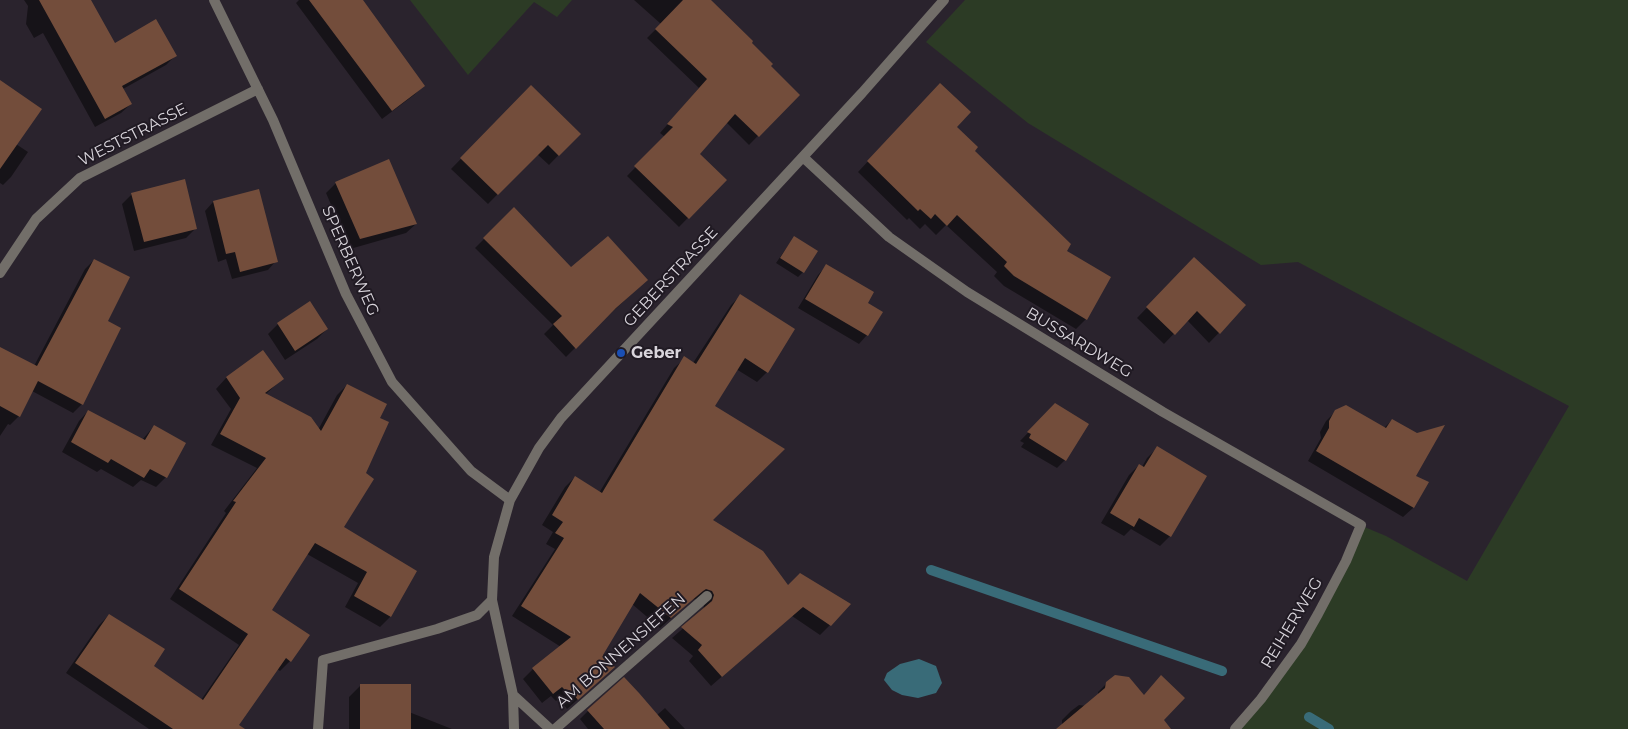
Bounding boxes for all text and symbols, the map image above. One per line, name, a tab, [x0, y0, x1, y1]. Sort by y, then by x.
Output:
street label: WESTSTRASSE	[76, 99, 190, 171]
street label: SPERBERWEG	[317, 203, 383, 319]
street label: GEBERSTRASSE	[620, 223, 722, 331]
street label: BUSSARDWEG	[1022, 304, 1136, 382]
place label: Geber	[631, 343, 681, 363]
marker: Geber	[615, 347, 627, 359]
street label: REIHERWEG	[1257, 574, 1327, 672]
street label: AM BONNENSIEFEN	[552, 590, 690, 712]

